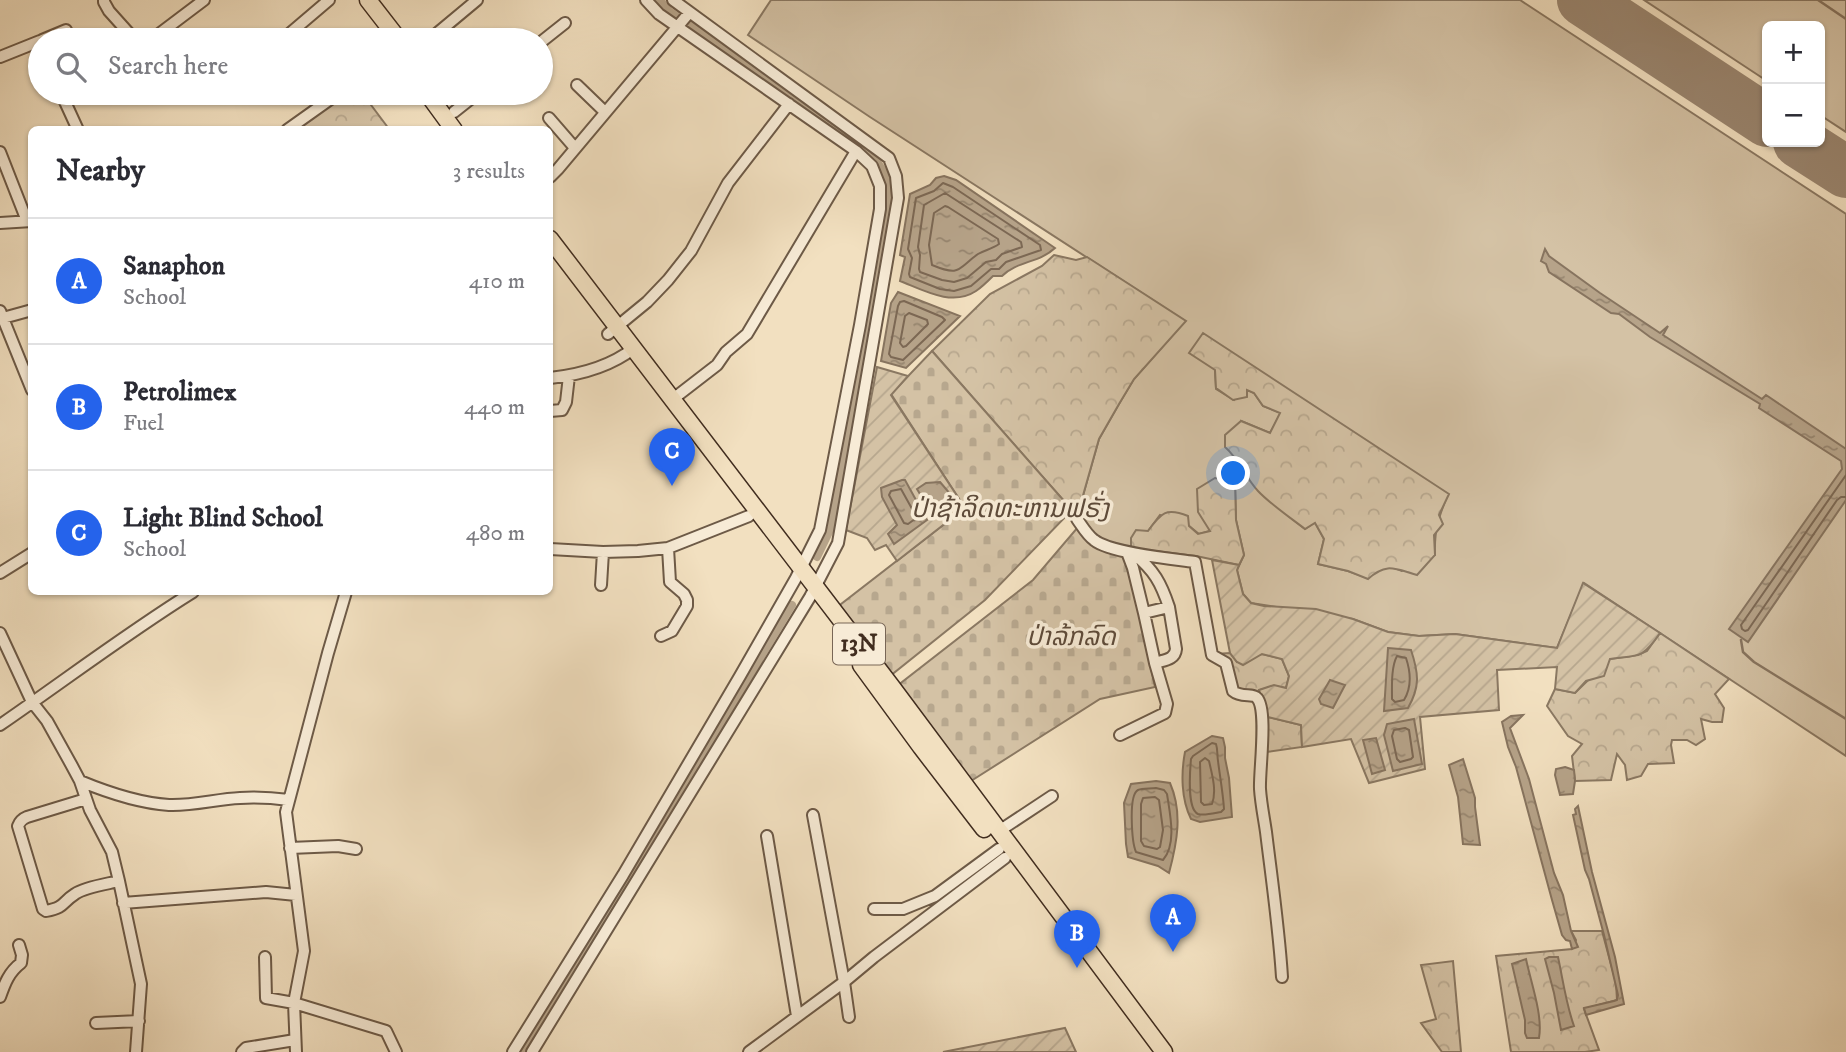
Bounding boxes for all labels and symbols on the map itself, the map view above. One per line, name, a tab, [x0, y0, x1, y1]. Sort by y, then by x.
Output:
pin: C	[649, 428, 695, 486]
your location	[1216, 456, 1250, 490]
park label: ປ່າຊ້າລິດທະຫານຟຣັ່ງ	[911, 490, 1110, 526]
park label: ປ່າລ້ກລົດ	[1026, 621, 1117, 654]
road number: 13N	[833, 624, 885, 664]
pin: A	[1150, 894, 1196, 952]
pin: B	[1054, 910, 1100, 968]

